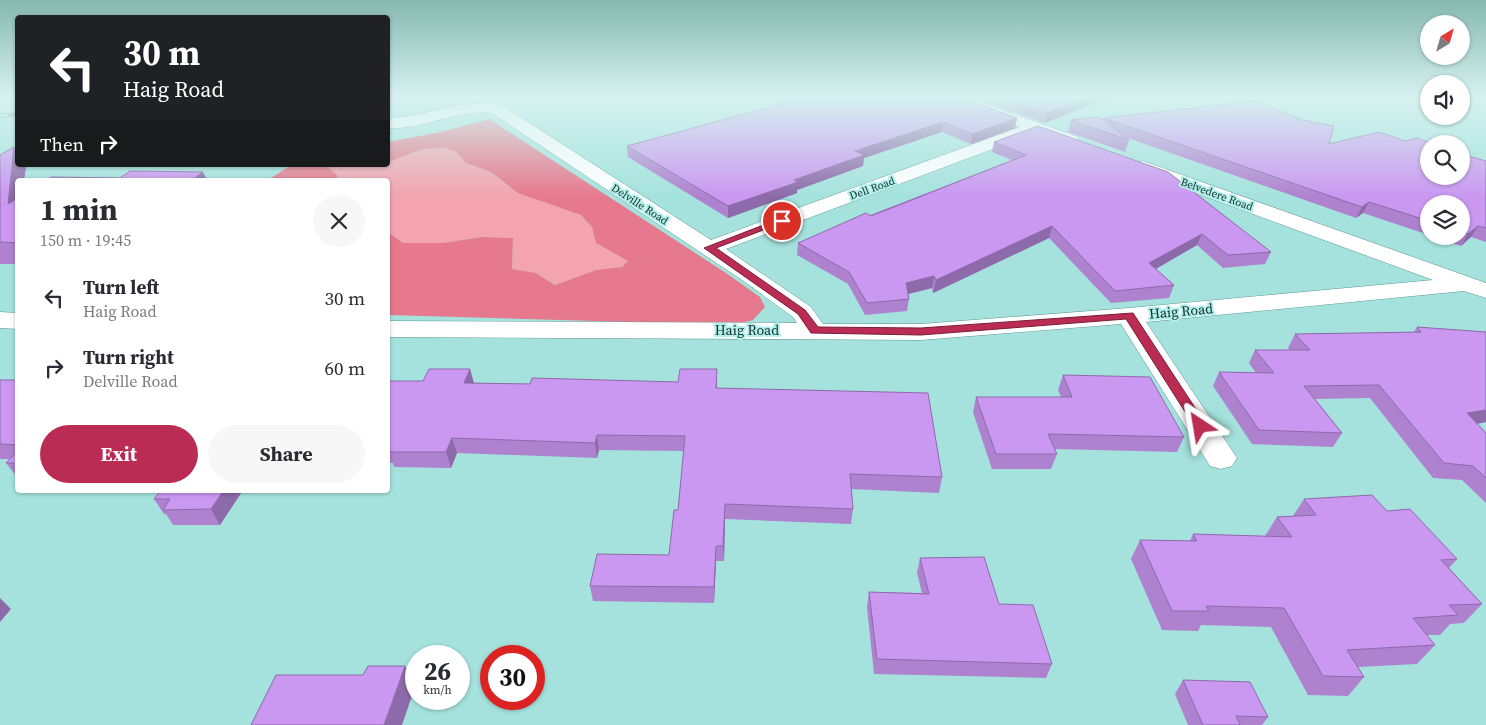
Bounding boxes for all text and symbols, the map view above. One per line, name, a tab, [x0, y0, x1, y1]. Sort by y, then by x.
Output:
north arrow	[1420, 15, 1470, 65]
map controls	[1420, 15, 1470, 245]
text: 30 m	[123, 29, 200, 77]
icon: left	[40, 35, 105, 100]
text: Haig Road	[123, 74, 224, 104]
button: sound	[1420, 75, 1470, 125]
icon: right	[94, 130, 122, 158]
text: Then	[40, 131, 84, 157]
button: search	[1420, 135, 1470, 185]
street label: Dell Road	[847, 173, 898, 204]
street label: Belvedere Road	[1179, 174, 1256, 215]
street label: Delville Road	[608, 180, 672, 229]
text: 1 min	[40, 189, 118, 230]
button: close	[313, 195, 365, 247]
button: layers	[1420, 195, 1470, 245]
pin	[761, 200, 803, 242]
icon: arrive	[768, 207, 796, 235]
text: 150 m · 19:45	[40, 229, 131, 251]
text: Turn left	[83, 274, 159, 300]
icon: left	[40, 284, 68, 312]
text: 30 m	[324, 285, 365, 311]
street label: Haig Road	[1148, 298, 1214, 324]
text: Haig Road	[83, 300, 156, 322]
street label: Haig Road	[715, 320, 779, 340]
text: Turn right	[83, 344, 174, 370]
icon: right	[40, 354, 68, 382]
text: 60 m	[324, 355, 365, 381]
text: Delville Road	[83, 370, 178, 392]
position arrow	[1173, 399, 1225, 451]
button: Exit	[40, 425, 198, 483]
button: Share	[208, 425, 365, 483]
speed limit sign: 30	[480, 645, 545, 710]
text: 26	[424, 654, 451, 688]
text: km/h	[423, 682, 452, 698]

